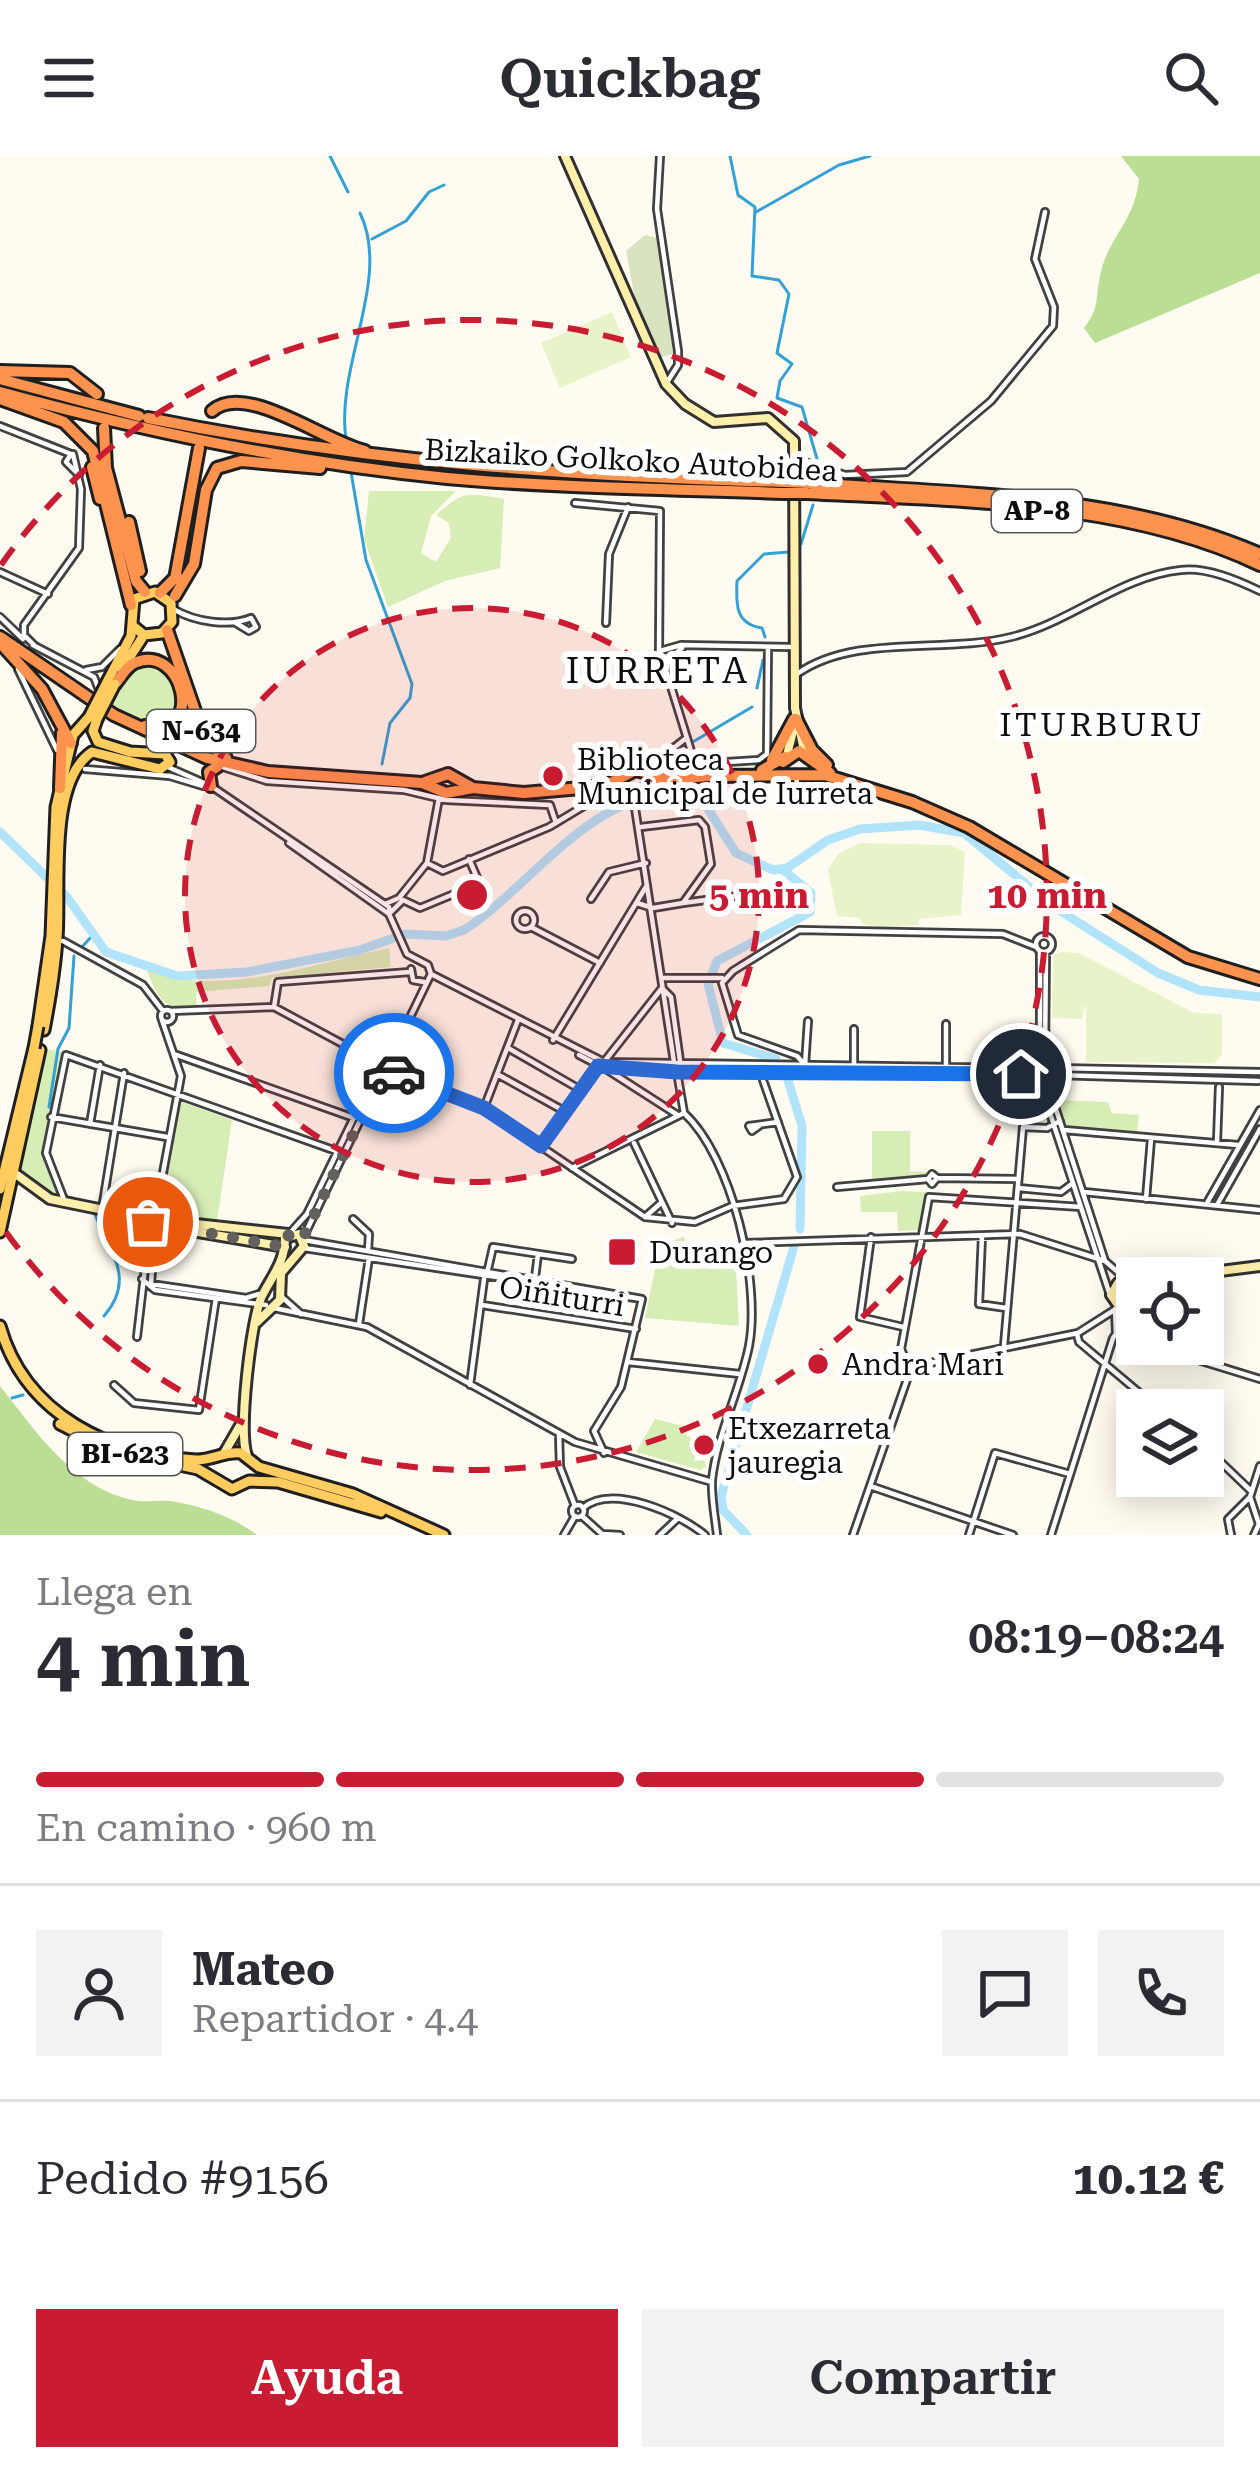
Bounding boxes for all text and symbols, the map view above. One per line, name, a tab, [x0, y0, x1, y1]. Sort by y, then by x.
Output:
icon: menu	[36, 45, 102, 111]
icon: search	[1158, 45, 1224, 111]
text: Quickbag	[499, 47, 761, 110]
street label: Bizkaiko Golkoko Autobidea	[424, 432, 838, 488]
road number: AP-8	[992, 490, 1082, 532]
district label: IURRETA	[566, 650, 750, 692]
district label: ITURBURU	[999, 705, 1205, 744]
road number: N-634	[147, 710, 255, 752]
place label: Biblioteca Municipal de Iurreta	[577, 742, 873, 811]
marker: Biblioteca Municipal de Iurreta	[540, 763, 566, 789]
centre of rings	[451, 874, 493, 916]
text: 5 min	[709, 875, 809, 917]
text: 10 min	[987, 875, 1107, 917]
courier	[334, 1013, 454, 1133]
pin	[970, 1023, 1072, 1125]
icon: car	[361, 1040, 427, 1106]
icon: home	[988, 1041, 1054, 1107]
pin	[97, 1171, 199, 1273]
icon: bag	[115, 1189, 181, 1255]
place label: Durango	[649, 1235, 773, 1270]
marker: Durango	[606, 1236, 638, 1268]
map controls	[1116, 1257, 1224, 1497]
button: locate	[1116, 1257, 1224, 1365]
street label: Oiñiturri	[497, 1269, 627, 1323]
place label: Andra Mari	[842, 1347, 1004, 1382]
marker: Andra Mari	[805, 1351, 831, 1377]
button: layers	[1116, 1389, 1224, 1497]
place label: Etxezarreta jauregia	[726, 1411, 891, 1480]
marker: Etxezarreta jauregia	[691, 1432, 717, 1458]
road number: BI-623	[68, 1433, 182, 1475]
text: Llega en	[36, 1569, 193, 1615]
text: 08:19–08:24	[968, 1611, 1224, 1664]
text: 4 min	[36, 1614, 251, 1705]
text: En camino · 960 m	[36, 1805, 377, 1851]
button: person	[36, 1930, 162, 2056]
button: chat	[942, 1930, 1068, 2056]
button: phone	[1098, 1930, 1224, 2056]
text: Mateo	[192, 1943, 335, 1996]
text: Repartidor · 4.4	[192, 1996, 478, 2042]
text: Pedido #9156	[36, 2152, 329, 2205]
text: 10.12 €	[1072, 2152, 1224, 2205]
button: Ayuda	[36, 2309, 618, 2447]
button: Compartir	[642, 2309, 1224, 2447]

